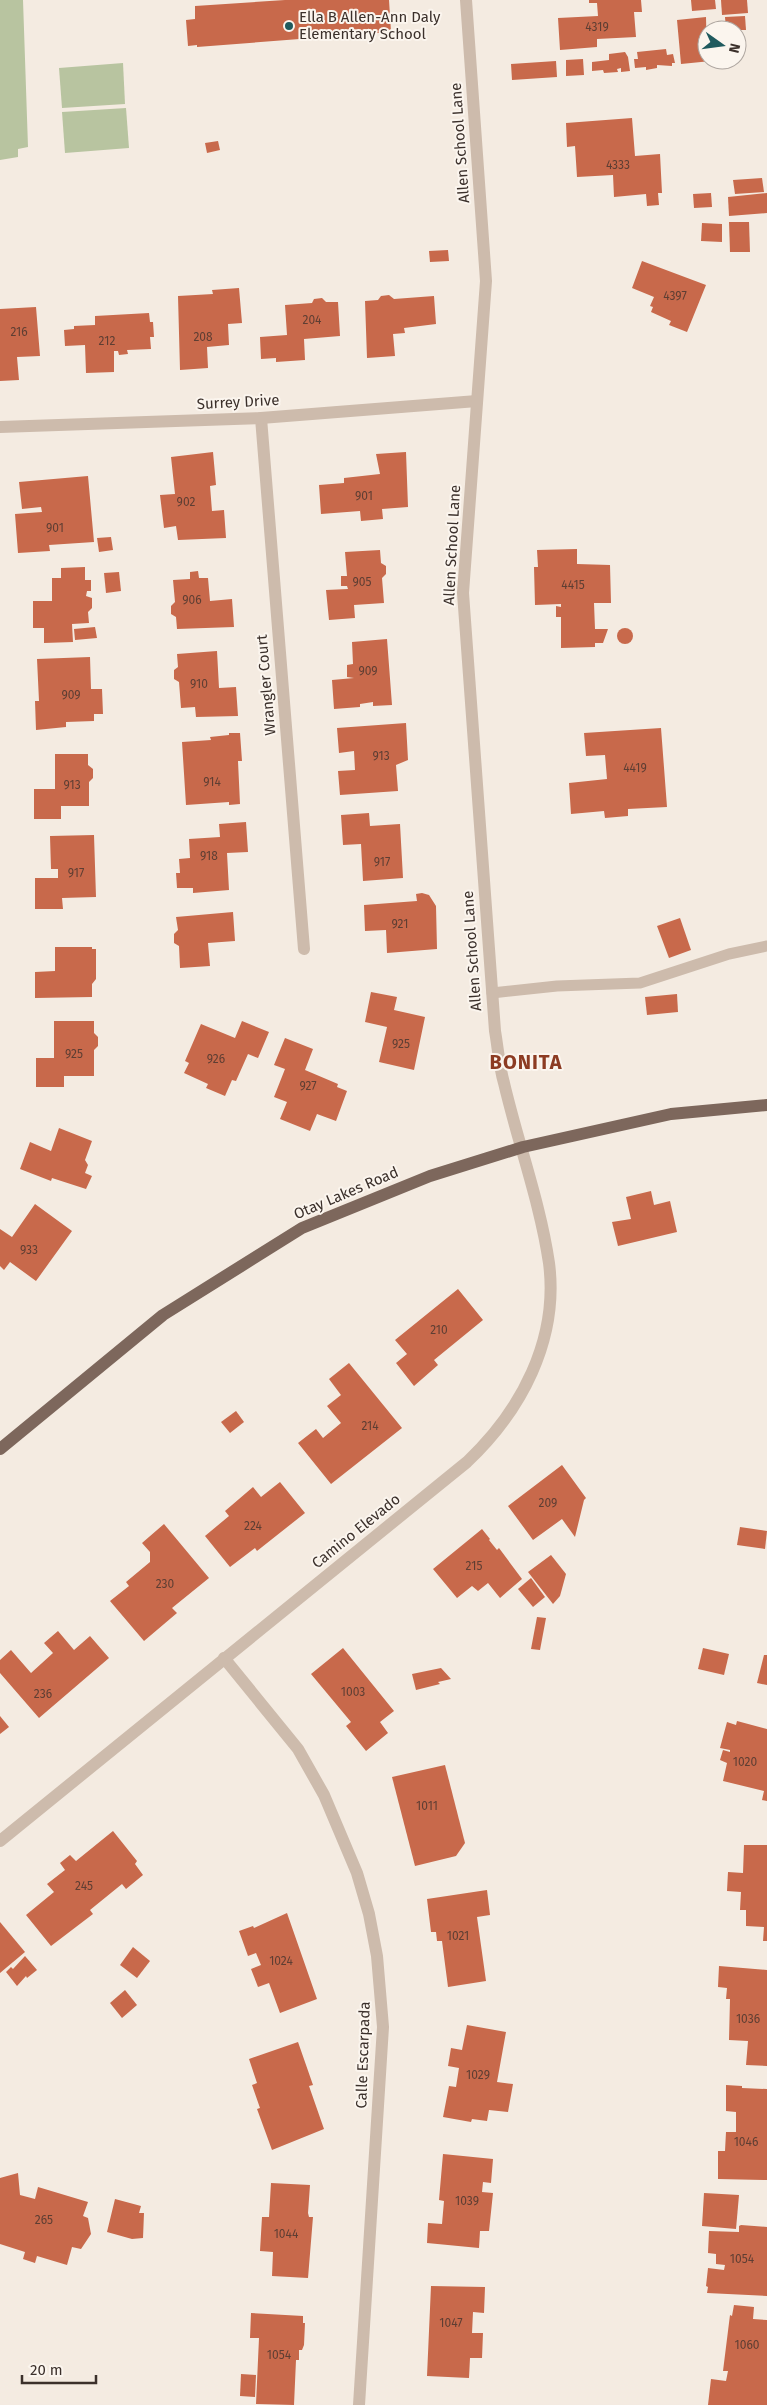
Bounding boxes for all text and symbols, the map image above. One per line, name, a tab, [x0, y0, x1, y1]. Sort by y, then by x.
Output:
place label: Ella B Allen-Ann Daly Elementary School	[299, 8, 441, 43]
marker: Ella B Allen-Ann Daly Elementary School	[283, 20, 295, 32]
house number: 4319	[585, 20, 609, 34]
north arrow	[697, 20, 747, 70]
text: N	[725, 41, 744, 55]
street label: Allen School Lane	[447, 82, 473, 204]
house number: 4333	[606, 158, 630, 172]
house number: 4397	[663, 289, 687, 303]
house number: 204	[302, 313, 322, 327]
house number: 216	[10, 325, 28, 339]
house number: 208	[193, 330, 213, 344]
house number: 212	[99, 334, 115, 348]
street label: Surrey Drive	[196, 391, 280, 413]
street label: Allen School Lane	[440, 484, 464, 606]
house number: 901	[355, 489, 373, 503]
house number: 902	[177, 495, 195, 509]
house number: 901	[46, 521, 64, 535]
house number: 905	[352, 575, 372, 589]
house number: 4415	[561, 578, 585, 592]
house number: 906	[182, 593, 202, 607]
street label: Wrangler Court	[253, 633, 279, 736]
house number: 909	[358, 664, 378, 678]
house number: 910	[190, 677, 208, 691]
house number: 909	[61, 688, 81, 702]
house number: 913	[372, 749, 390, 763]
house number: 4419	[623, 761, 647, 775]
house number: 914	[203, 775, 221, 789]
house number: 913	[63, 778, 81, 792]
house number: 918	[200, 849, 218, 863]
house number: 917	[374, 855, 390, 869]
house number: 917	[68, 866, 84, 880]
street label: Allen School Lane	[459, 890, 485, 1012]
house number: 921	[392, 917, 408, 931]
house number: 925	[392, 1037, 410, 1051]
house number: 925	[65, 1047, 83, 1061]
district label: BONITA	[490, 1050, 563, 1074]
house number: 926	[207, 1052, 225, 1066]
house number: 927	[299, 1079, 317, 1093]
street label: Otay Lakes Road	[291, 1163, 401, 1223]
house number: 933	[20, 1243, 38, 1257]
house number: 210	[430, 1323, 448, 1337]
house number: 214	[361, 1419, 379, 1433]
street label: Camino Elevado	[308, 1490, 404, 1572]
house number: 209	[539, 1496, 557, 1510]
house number: 224	[244, 1519, 263, 1533]
house number: 215	[466, 1559, 482, 1573]
house number: 230	[156, 1577, 175, 1591]
house number: 1003	[341, 1685, 365, 1699]
house number: 236	[34, 1687, 52, 1701]
house number: 1020	[733, 1755, 757, 1769]
house number: 1011	[416, 1799, 438, 1813]
house number: 245	[75, 1879, 93, 1893]
house number: 1021	[447, 1929, 469, 1943]
house number: 1024	[269, 1954, 293, 1968]
street label: Calle Escarpada	[352, 2001, 374, 2109]
house number: 1036	[736, 2012, 760, 2026]
house number: 1029	[466, 2068, 490, 2082]
house number: 1046	[734, 2135, 758, 2149]
house number: 1039	[455, 2194, 479, 2208]
house number: 265	[35, 2213, 53, 2227]
house number: 1044	[274, 2227, 299, 2241]
house number: 1054	[730, 2252, 755, 2266]
house number: 1047	[439, 2316, 463, 2330]
house number: 1060	[735, 2338, 760, 2352]
house number: 1054	[267, 2348, 292, 2362]
scale bar	[22, 2352, 96, 2384]
text: 20 m	[30, 2361, 63, 2379]

